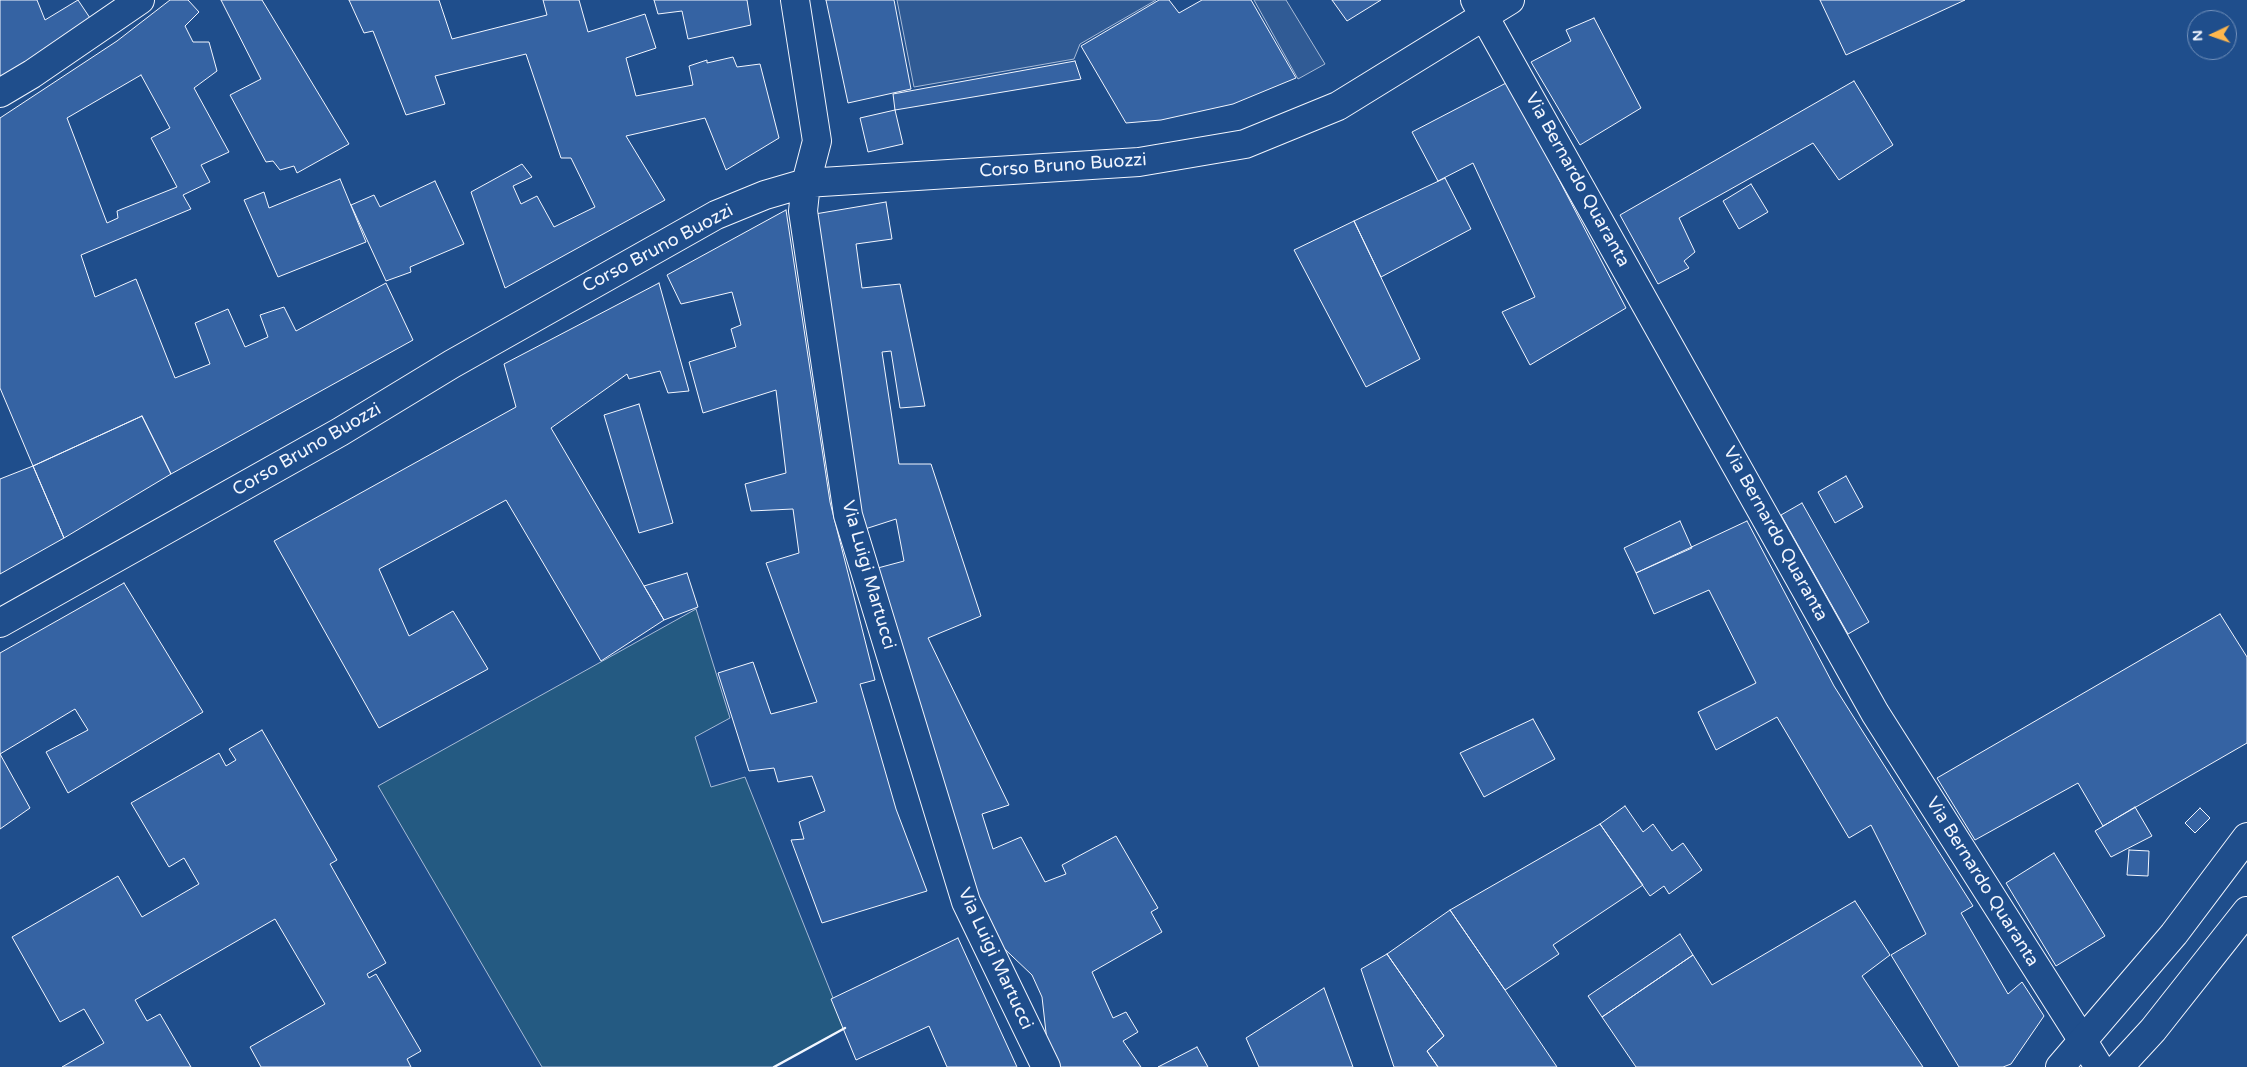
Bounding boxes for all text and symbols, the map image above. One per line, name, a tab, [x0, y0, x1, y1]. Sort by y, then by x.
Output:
north arrow	[2187, 10, 2237, 60]
text: N	[2189, 30, 2206, 42]
street label: Via Bernardo Quaranta	[1520, 89, 1634, 271]
street label: Corso Bruno Buozzi	[979, 149, 1147, 183]
street label: Corso Bruno Buozzi	[579, 200, 737, 298]
street label: Corso Bruno Buozzi	[229, 399, 385, 501]
street label: Via Bernardo Quaranta	[1718, 443, 1832, 625]
street label: Via Luigi Martucci	[836, 498, 900, 652]
street label: Via Bernardo Quaranta	[1921, 793, 2043, 971]
street label: Via Luigi Martucci	[953, 885, 1037, 1033]

